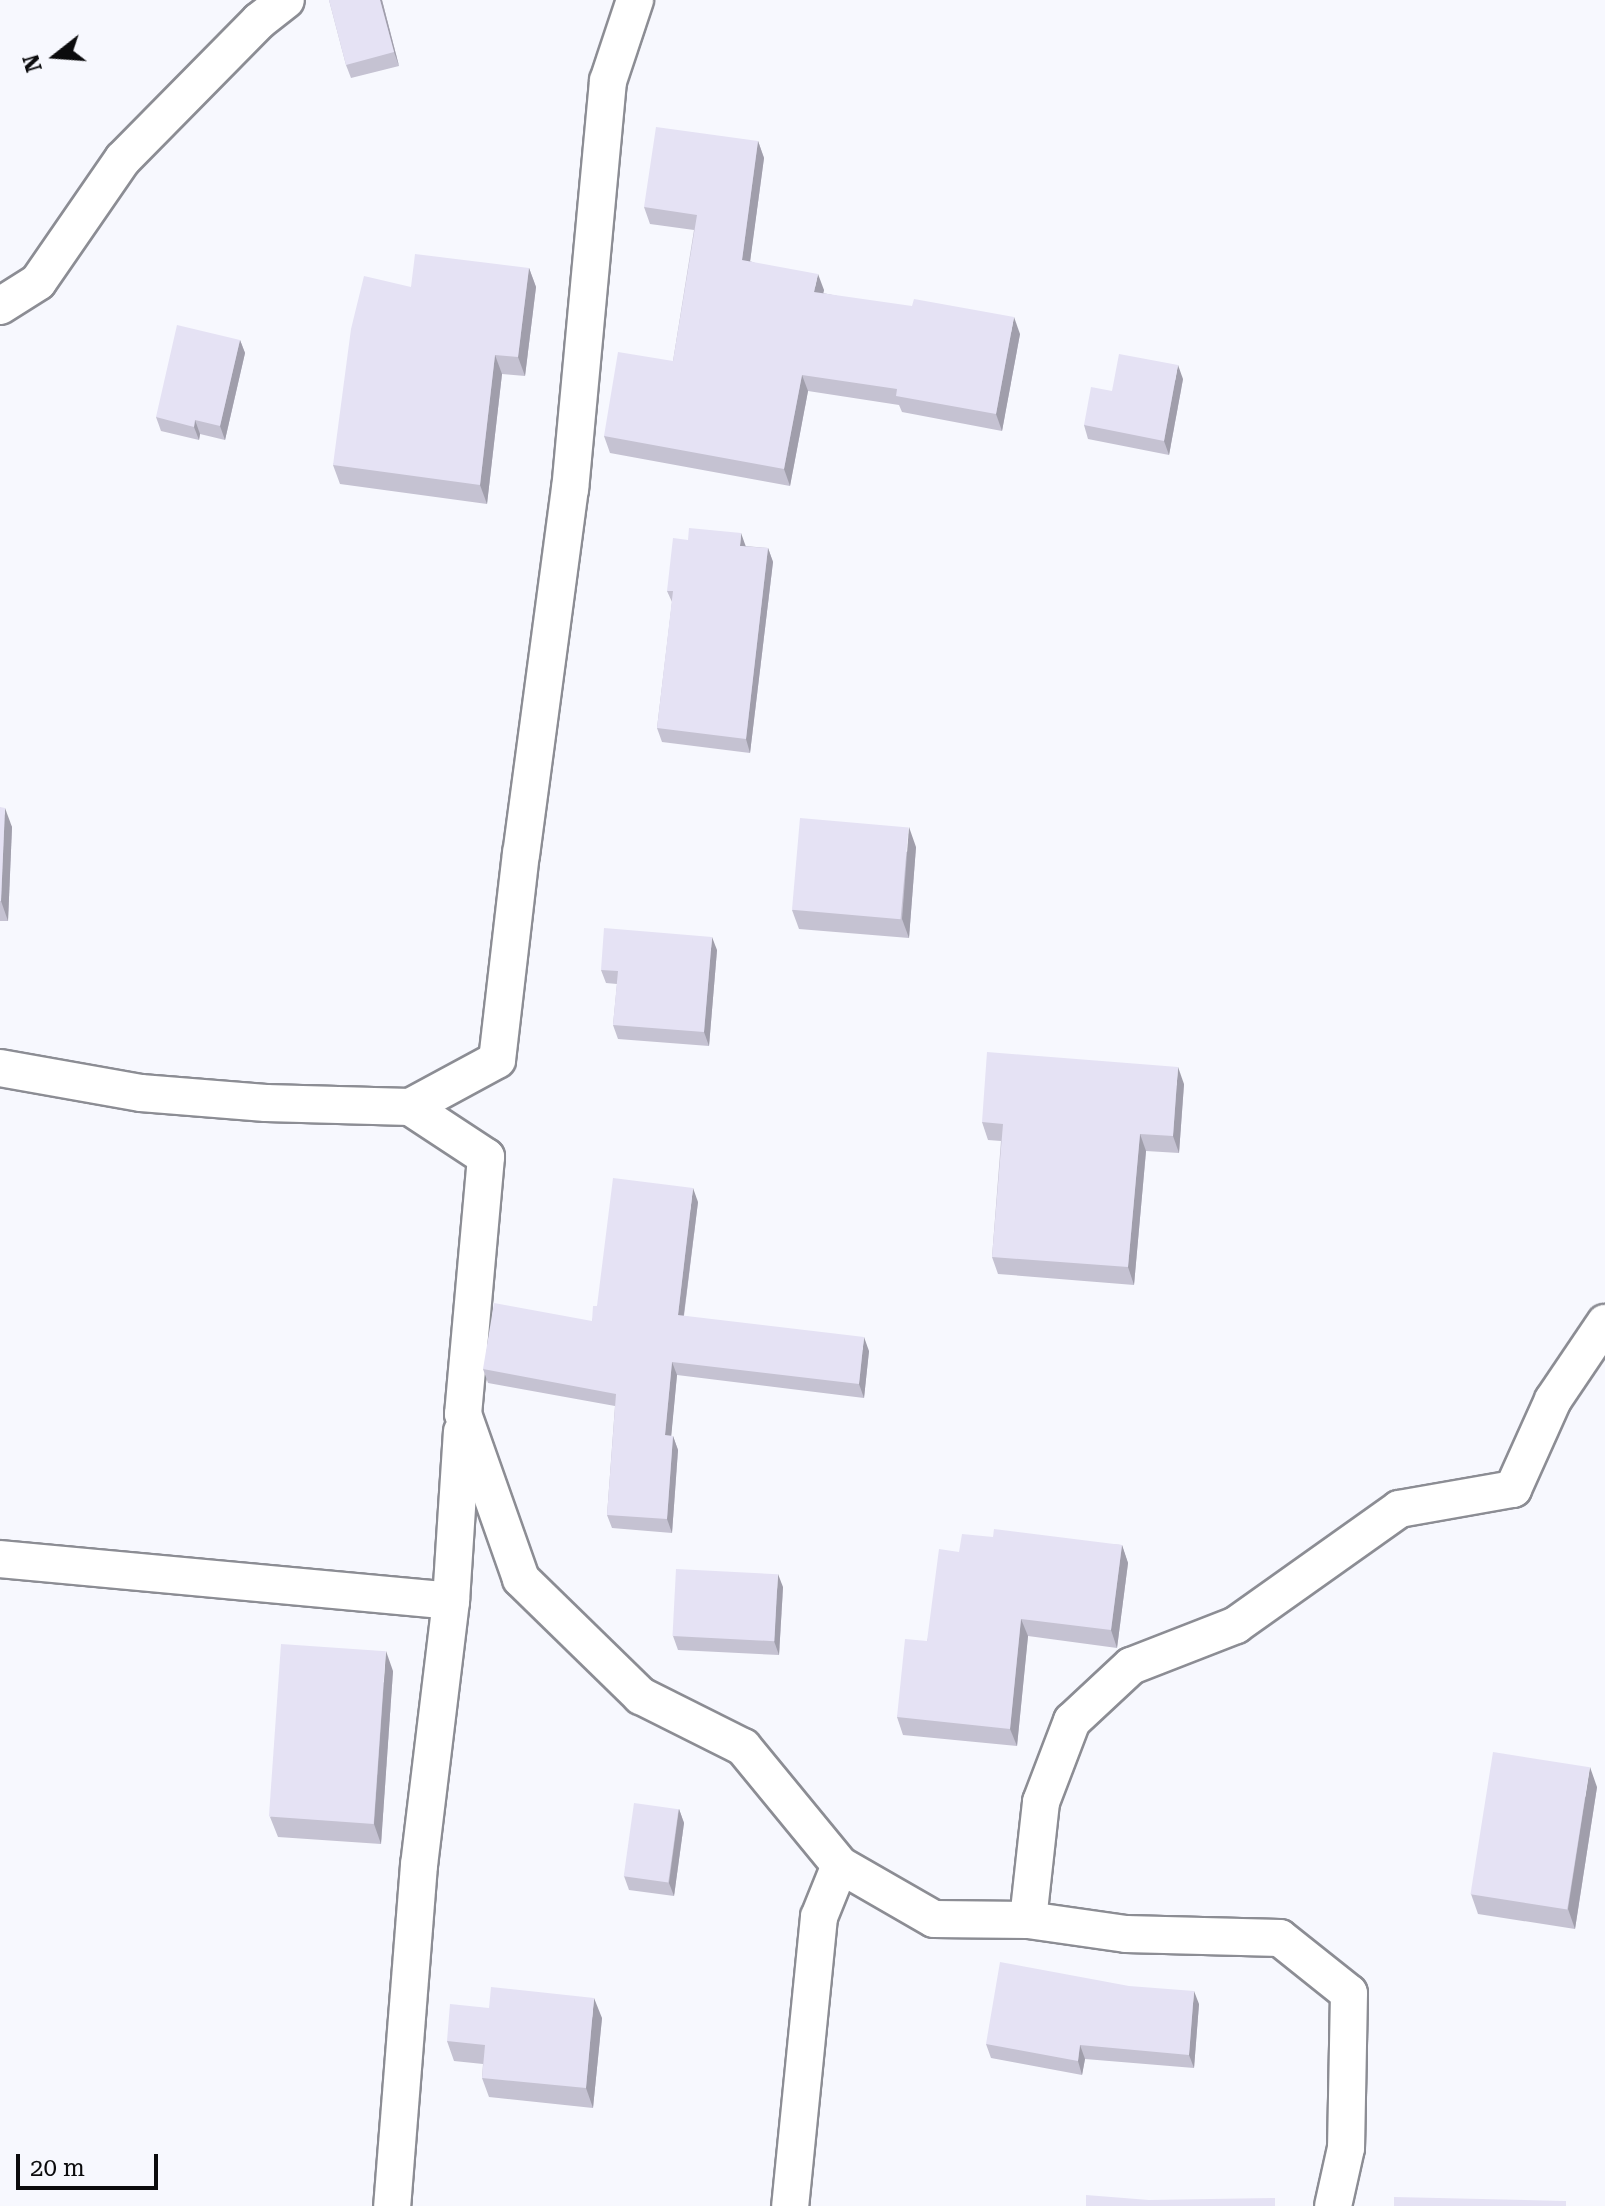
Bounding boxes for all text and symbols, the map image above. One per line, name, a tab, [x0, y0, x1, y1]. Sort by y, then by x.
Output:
north arrow	[16, 16, 96, 96]
text: N	[18, 51, 47, 75]
scale bar	[20, 2138, 162, 2188]
text: 20 m	[30, 2154, 85, 2182]

